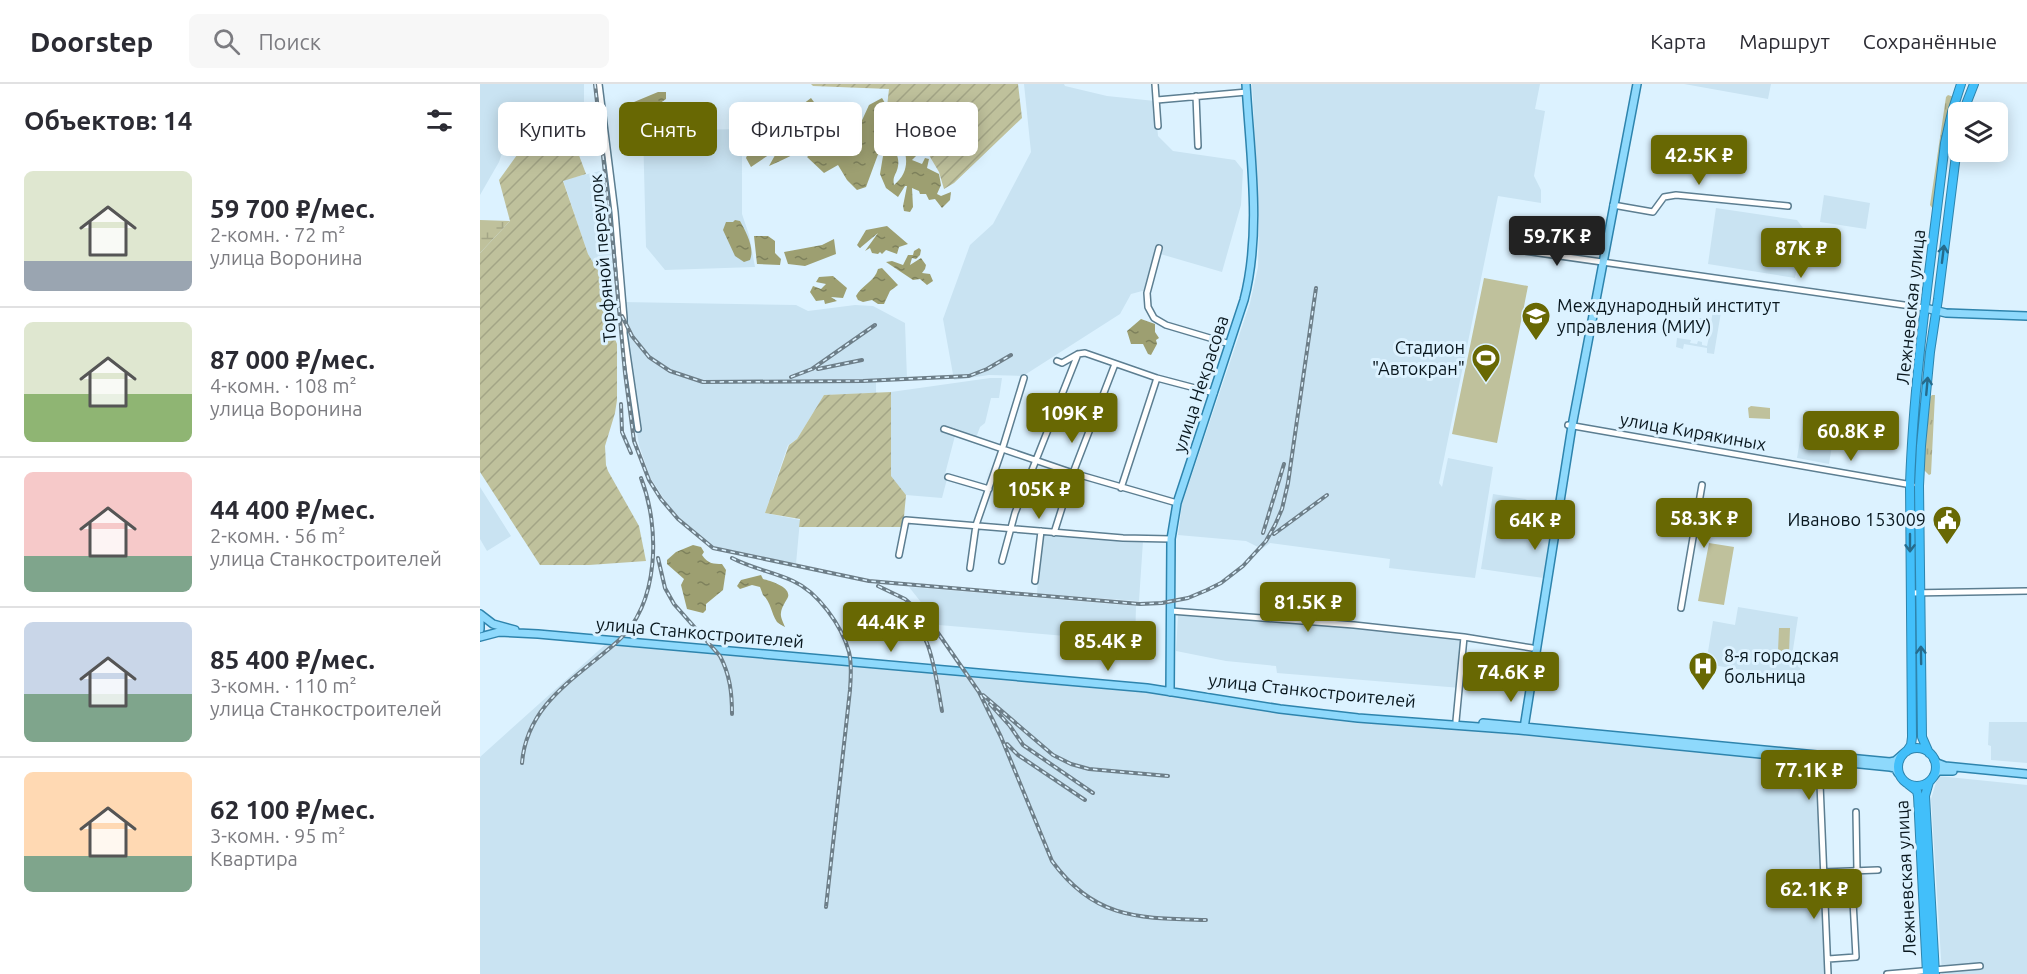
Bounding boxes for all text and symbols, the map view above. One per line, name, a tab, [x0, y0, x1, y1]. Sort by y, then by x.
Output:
search box	[189, 14, 609, 68]
icon: search	[210, 25, 243, 58]
text: Doorstep	[30, 26, 153, 57]
text: Поиск	[258, 29, 321, 54]
text: Карта	[1650, 29, 1706, 53]
text: Маршрут	[1739, 29, 1830, 53]
text: Сохранённые	[1863, 29, 1997, 53]
chip: Купить	[498, 102, 607, 156]
chip: Снять	[619, 102, 717, 156]
chip: Фильтры	[729, 102, 862, 156]
chip: Новое	[874, 102, 978, 156]
map controls	[1948, 102, 2008, 162]
button: layers	[1948, 102, 2008, 162]
icon: filters	[423, 104, 456, 137]
text: Объектов: 14	[24, 106, 192, 135]
pin: 42.5K ₽	[1644, 135, 1754, 186]
text: 42.5K ₽	[1665, 143, 1733, 166]
street label: Торфяной переулок	[585, 173, 619, 343]
text: 59 700 ₽/мес.	[210, 194, 375, 223]
icon: home	[72, 195, 144, 267]
pin: 59.7K ₽	[1502, 216, 1612, 267]
text: 2-комн. · 72 m²	[210, 223, 345, 246]
text: 59.7K ₽	[1523, 224, 1591, 247]
pin: 87K ₽	[1759, 228, 1843, 279]
street label: Лежневская улица	[1892, 228, 1928, 386]
text: 87K ₽	[1775, 236, 1827, 259]
one-way arrow	[1938, 245, 1949, 264]
text: улица Воронина	[210, 246, 363, 269]
place label: Международный институт управления (МИУ)	[1557, 295, 1780, 337]
school or university icon: Международный институт управления (МИУ)	[1520, 300, 1552, 342]
street label: улица Некрасова	[1168, 313, 1232, 455]
place label: Стадион "Автокран"	[1372, 337, 1465, 378]
sports icon: Стадион "Автокран"	[1470, 342, 1502, 384]
text: 87 000 ₽/мес.	[210, 345, 375, 374]
icon: home	[72, 346, 144, 418]
text: 4-комн. · 108 m²	[210, 374, 357, 397]
one-way arrow	[1922, 376, 1933, 396]
pin: 109K ₽	[1023, 393, 1121, 444]
text: улица Воронина	[210, 397, 363, 420]
text: 109K ₽	[1040, 401, 1104, 424]
street label: улица Кирякиных	[1618, 408, 1768, 454]
pin: 60.8K ₽	[1796, 411, 1906, 462]
text: 60.8K ₽	[1817, 419, 1885, 442]
pin: 105K ₽	[990, 469, 1088, 520]
text: 105K ₽	[1007, 477, 1071, 500]
text: 44 400 ₽/мес.	[210, 495, 375, 524]
icon: home	[72, 496, 144, 568]
pin: 58.3K ₽	[1649, 498, 1759, 549]
pin: 64K ₽	[1493, 500, 1577, 551]
public building icon: Иваново 153009	[1931, 504, 1963, 546]
text: 58.3K ₽	[1670, 506, 1738, 529]
text: 64K ₽	[1509, 508, 1561, 531]
place label: Иваново 153009	[1787, 509, 1926, 529]
text: 2-комн. · 56 m²	[210, 524, 345, 547]
one-way arrow	[1904, 532, 1916, 552]
text: улица Станкостроителей	[210, 547, 442, 570]
pin: 81.5K ₽	[1253, 582, 1363, 633]
text: 81.5K ₽	[1274, 590, 1342, 613]
pin: 44.4K ₽	[836, 602, 946, 653]
text: 44.4K ₽	[857, 610, 925, 633]
street label: улица Станкостроителей	[595, 613, 805, 651]
pin: 85.4K ₽	[1053, 621, 1163, 672]
text: 85.4K ₽	[1074, 629, 1142, 652]
text: 85 400 ₽/мес.	[210, 645, 375, 674]
place label: 8-я городская больница	[1724, 645, 1839, 686]
one-way arrow	[1915, 645, 1927, 665]
icon: home	[72, 646, 144, 718]
hospital icon: 8-я городская больница	[1687, 650, 1719, 692]
pin: 74.6K ₽	[1456, 652, 1566, 703]
text: 74.6K ₽	[1477, 660, 1545, 683]
street label: улица Станкостроителей	[1207, 669, 1417, 711]
text: 3-комн. · 110 m²	[210, 674, 357, 697]
text: улица Станкостроителей	[210, 697, 442, 720]
pin: 77.1K ₽	[1754, 750, 1864, 801]
text: 77.1K ₽	[1775, 758, 1843, 781]
text: 62 100 ₽/мес.	[210, 795, 375, 824]
icon: home	[72, 796, 144, 868]
street label: Лежневская улица	[1891, 800, 1919, 957]
text: 3-комн. · 95 m²	[210, 824, 345, 847]
text: Квартира	[210, 847, 298, 870]
pin: 62.1K ₽	[1759, 869, 1869, 920]
text: 62.1K ₽	[1780, 877, 1848, 900]

